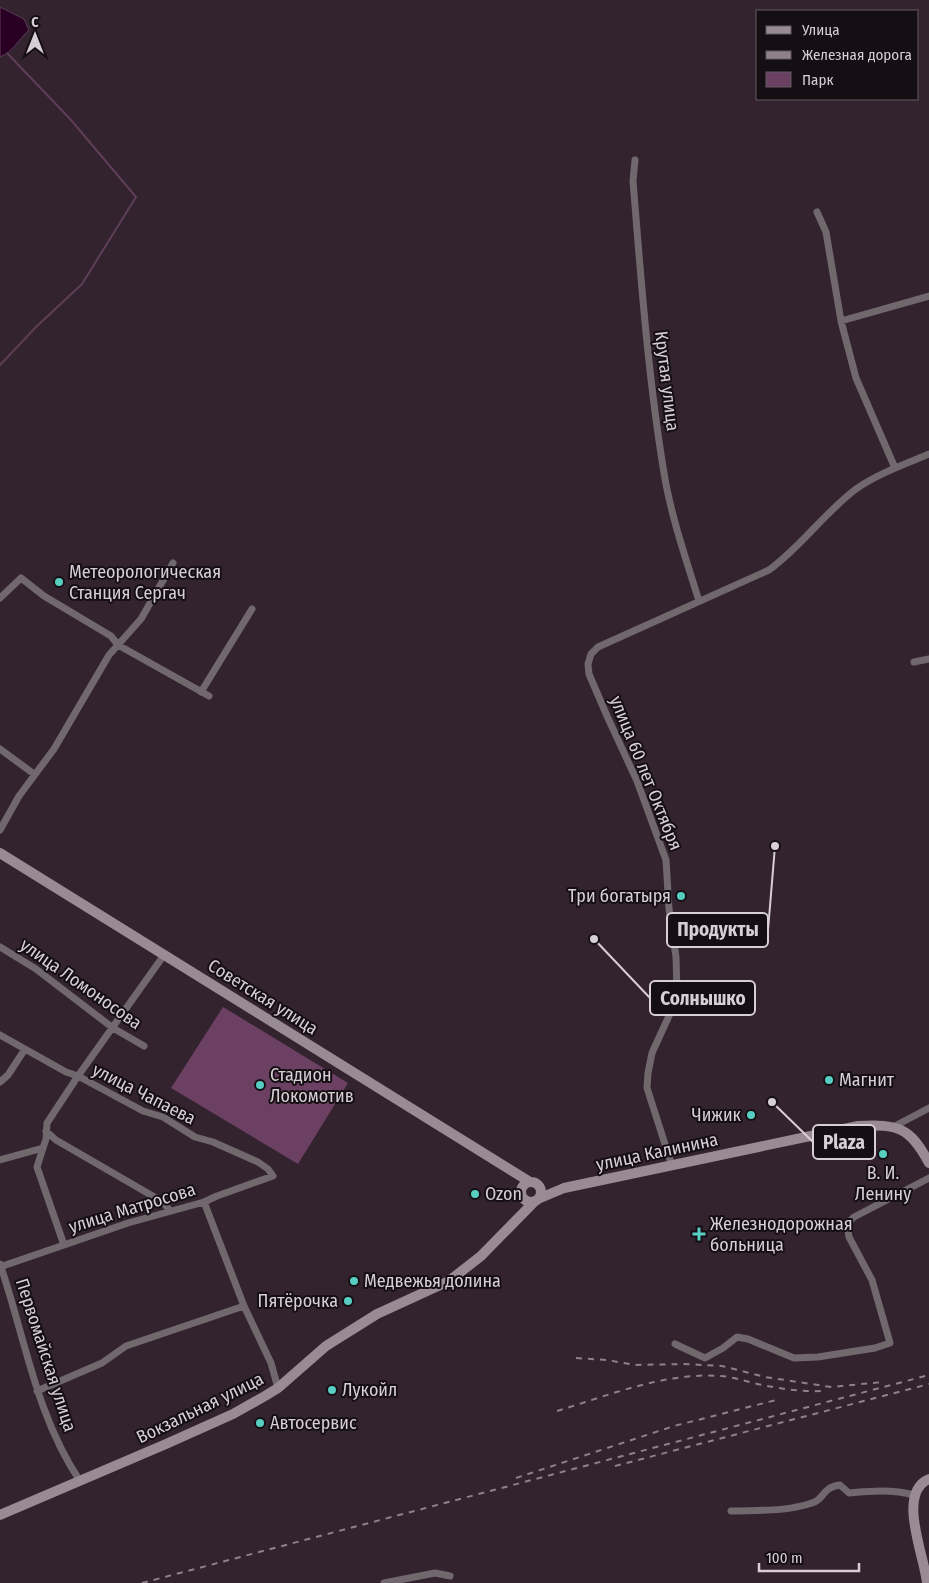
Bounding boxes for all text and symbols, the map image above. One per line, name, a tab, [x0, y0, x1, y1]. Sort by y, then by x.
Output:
north arrow	[10, 10, 60, 60]
legend	[756, 10, 919, 100]
text: С	[31, 14, 39, 31]
text: Улица	[801, 21, 840, 39]
text: Железная дорога	[802, 46, 912, 64]
text: Парк	[802, 71, 833, 89]
street label: Крутая улица	[650, 330, 684, 433]
place label: Метеорологическая Станция Сергач	[69, 561, 221, 604]
marker: Метеорологическая Станция Сергач	[53, 576, 65, 588]
street label: улица 60 лет Октября	[605, 693, 687, 853]
place label: Три богатыря	[568, 885, 671, 907]
marker: Три богатыря	[675, 890, 687, 902]
callout: Продукты	[667, 913, 768, 947]
text: Продукты	[677, 918, 759, 941]
street label: улица Ломоносова	[16, 934, 146, 1034]
street label: Советская улица	[204, 954, 322, 1040]
callout: Солнышко	[650, 981, 755, 1015]
text: Солнышко	[660, 987, 746, 1010]
street label: улица Чапаева	[89, 1059, 199, 1130]
place label: Стадион Локомотив	[270, 1064, 354, 1107]
place label: Магнит	[839, 1069, 895, 1091]
marker: Магнит	[823, 1074, 835, 1086]
marker: Стадион Локомотив	[254, 1079, 266, 1091]
place label: Чижик	[692, 1104, 742, 1126]
marker: Чижик	[745, 1109, 757, 1121]
callout: Plaza	[813, 1125, 875, 1159]
street label: улица Калинина	[594, 1128, 720, 1176]
text: Plaza	[823, 1131, 865, 1154]
marker: В. И. Ленину	[877, 1148, 889, 1160]
place label: В. И. Ленину	[855, 1162, 911, 1205]
street label: улица Матросова	[66, 1178, 198, 1238]
place label: Ozon	[485, 1183, 522, 1205]
marker: Ozon	[469, 1188, 481, 1200]
place label: Железнодорожная больница	[710, 1213, 853, 1256]
marker: Железнодорожная больница	[692, 1227, 706, 1241]
place label: Медвежья долина	[364, 1270, 501, 1292]
street label: Первомайская улица	[11, 1275, 81, 1435]
marker: Медвежья долина	[348, 1275, 360, 1287]
place label: Пятёрочка	[258, 1290, 338, 1312]
marker: Пятёрочка	[342, 1295, 354, 1307]
street label: Вокзальная улица	[133, 1368, 267, 1448]
place label: Лукойл	[342, 1379, 397, 1401]
marker: Лукойл	[326, 1384, 338, 1396]
place label: Автосервис	[270, 1412, 357, 1434]
marker: Автосервис	[254, 1417, 266, 1429]
scale bar	[759, 1540, 859, 1572]
text: 100 m	[766, 1549, 803, 1567]

